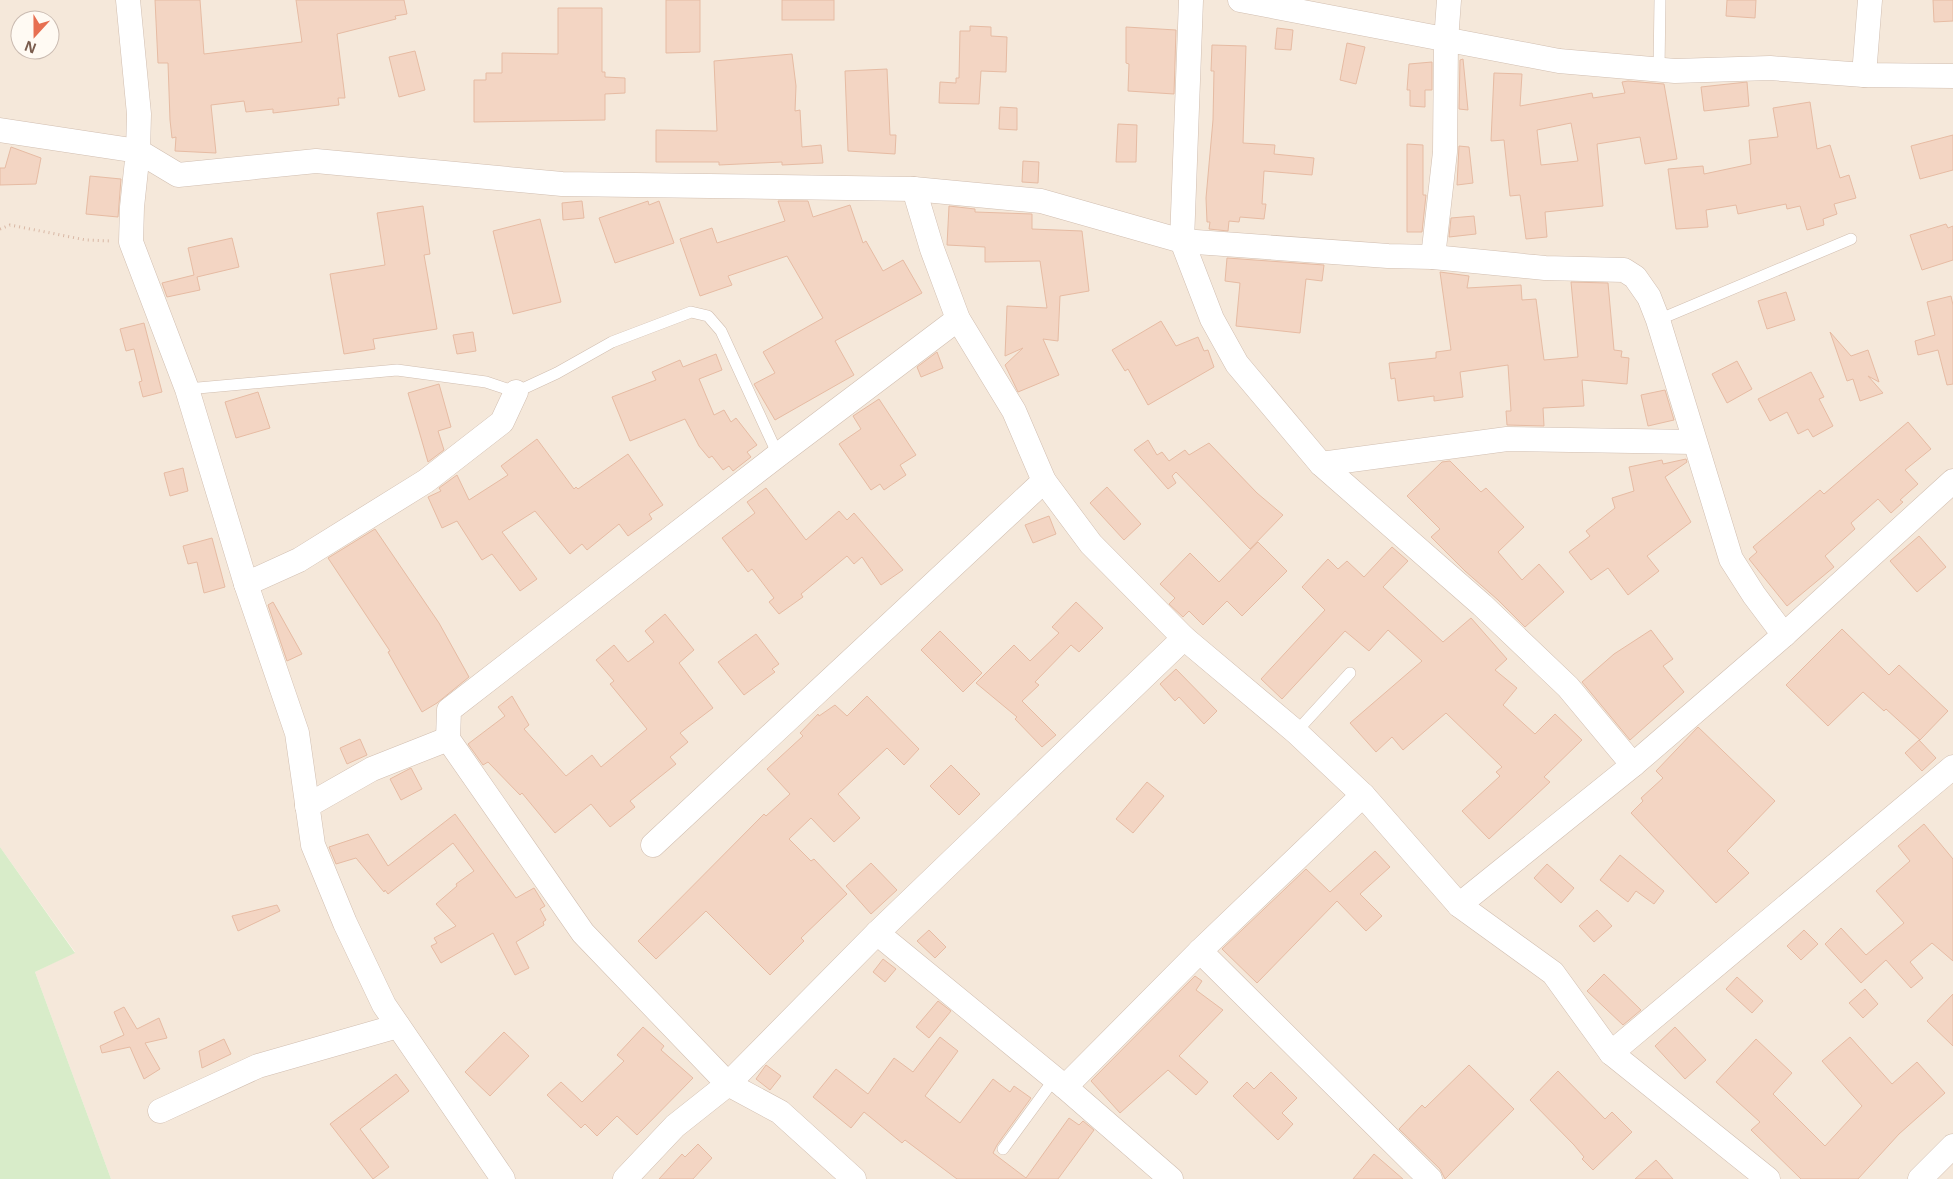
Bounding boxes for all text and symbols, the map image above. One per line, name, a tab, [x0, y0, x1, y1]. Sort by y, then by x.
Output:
north arrow	[10, 10, 60, 60]
text: N	[21, 37, 39, 59]

